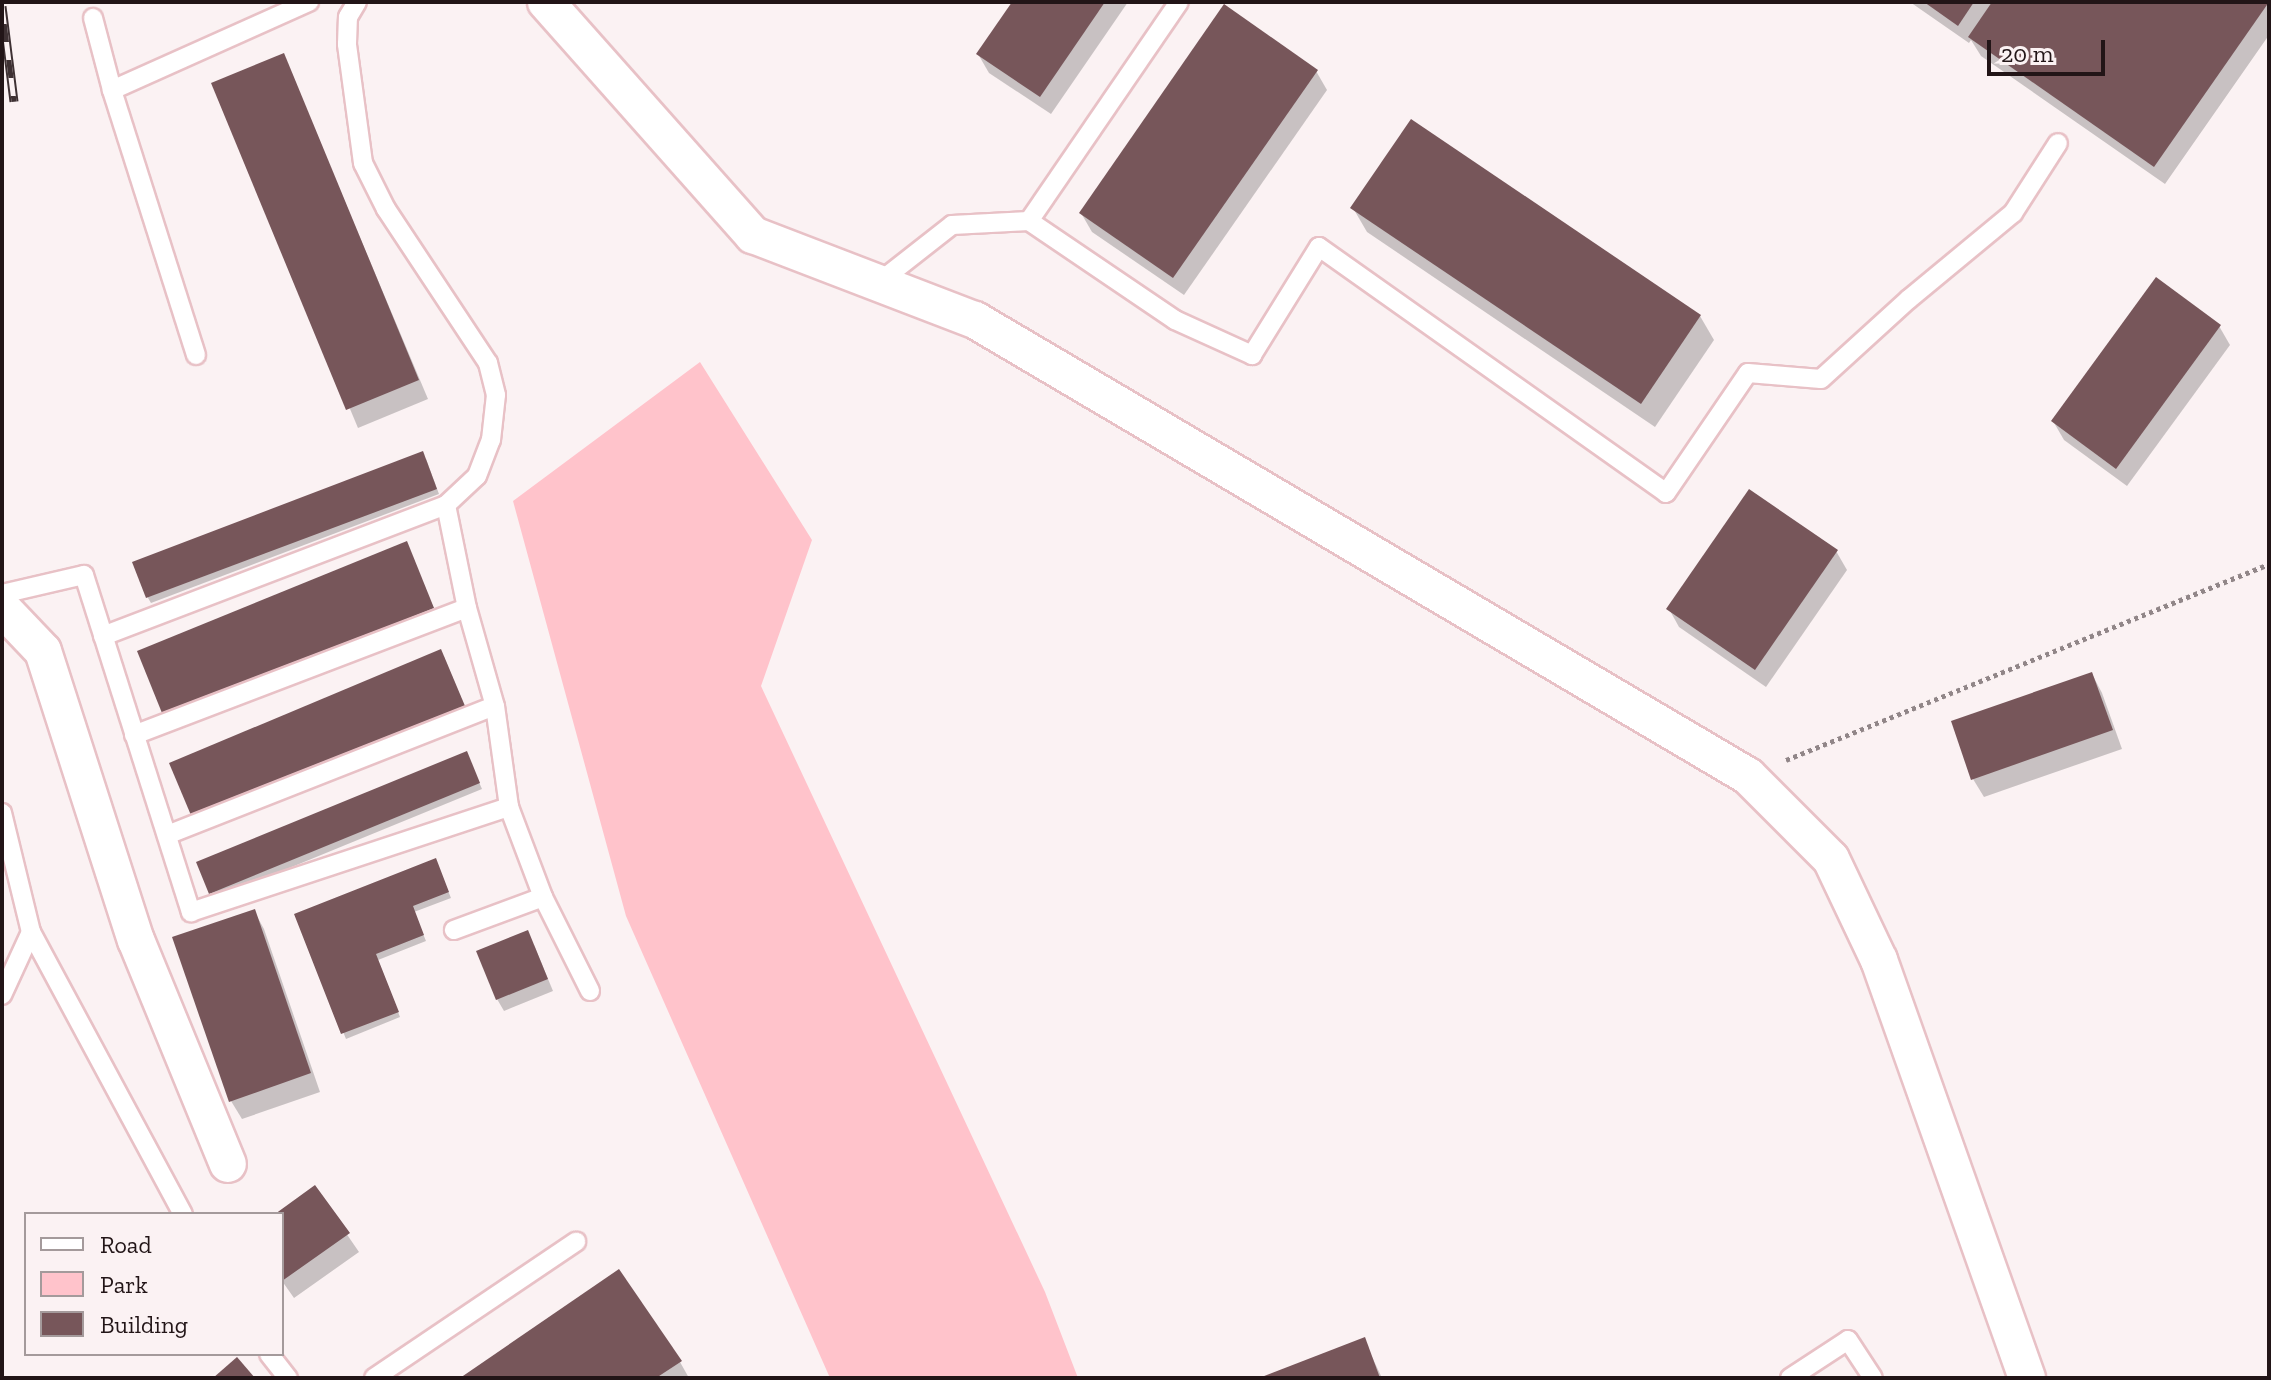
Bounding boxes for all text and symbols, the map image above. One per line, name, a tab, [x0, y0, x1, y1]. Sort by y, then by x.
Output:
scale bar	[1991, 24, 2109, 74]
text: 20 m	[2001, 39, 2053, 68]
legend	[24, 1212, 284, 1356]
text: Road	[100, 1230, 152, 1259]
text: Park	[100, 1270, 148, 1299]
text: Building	[100, 1310, 188, 1339]

